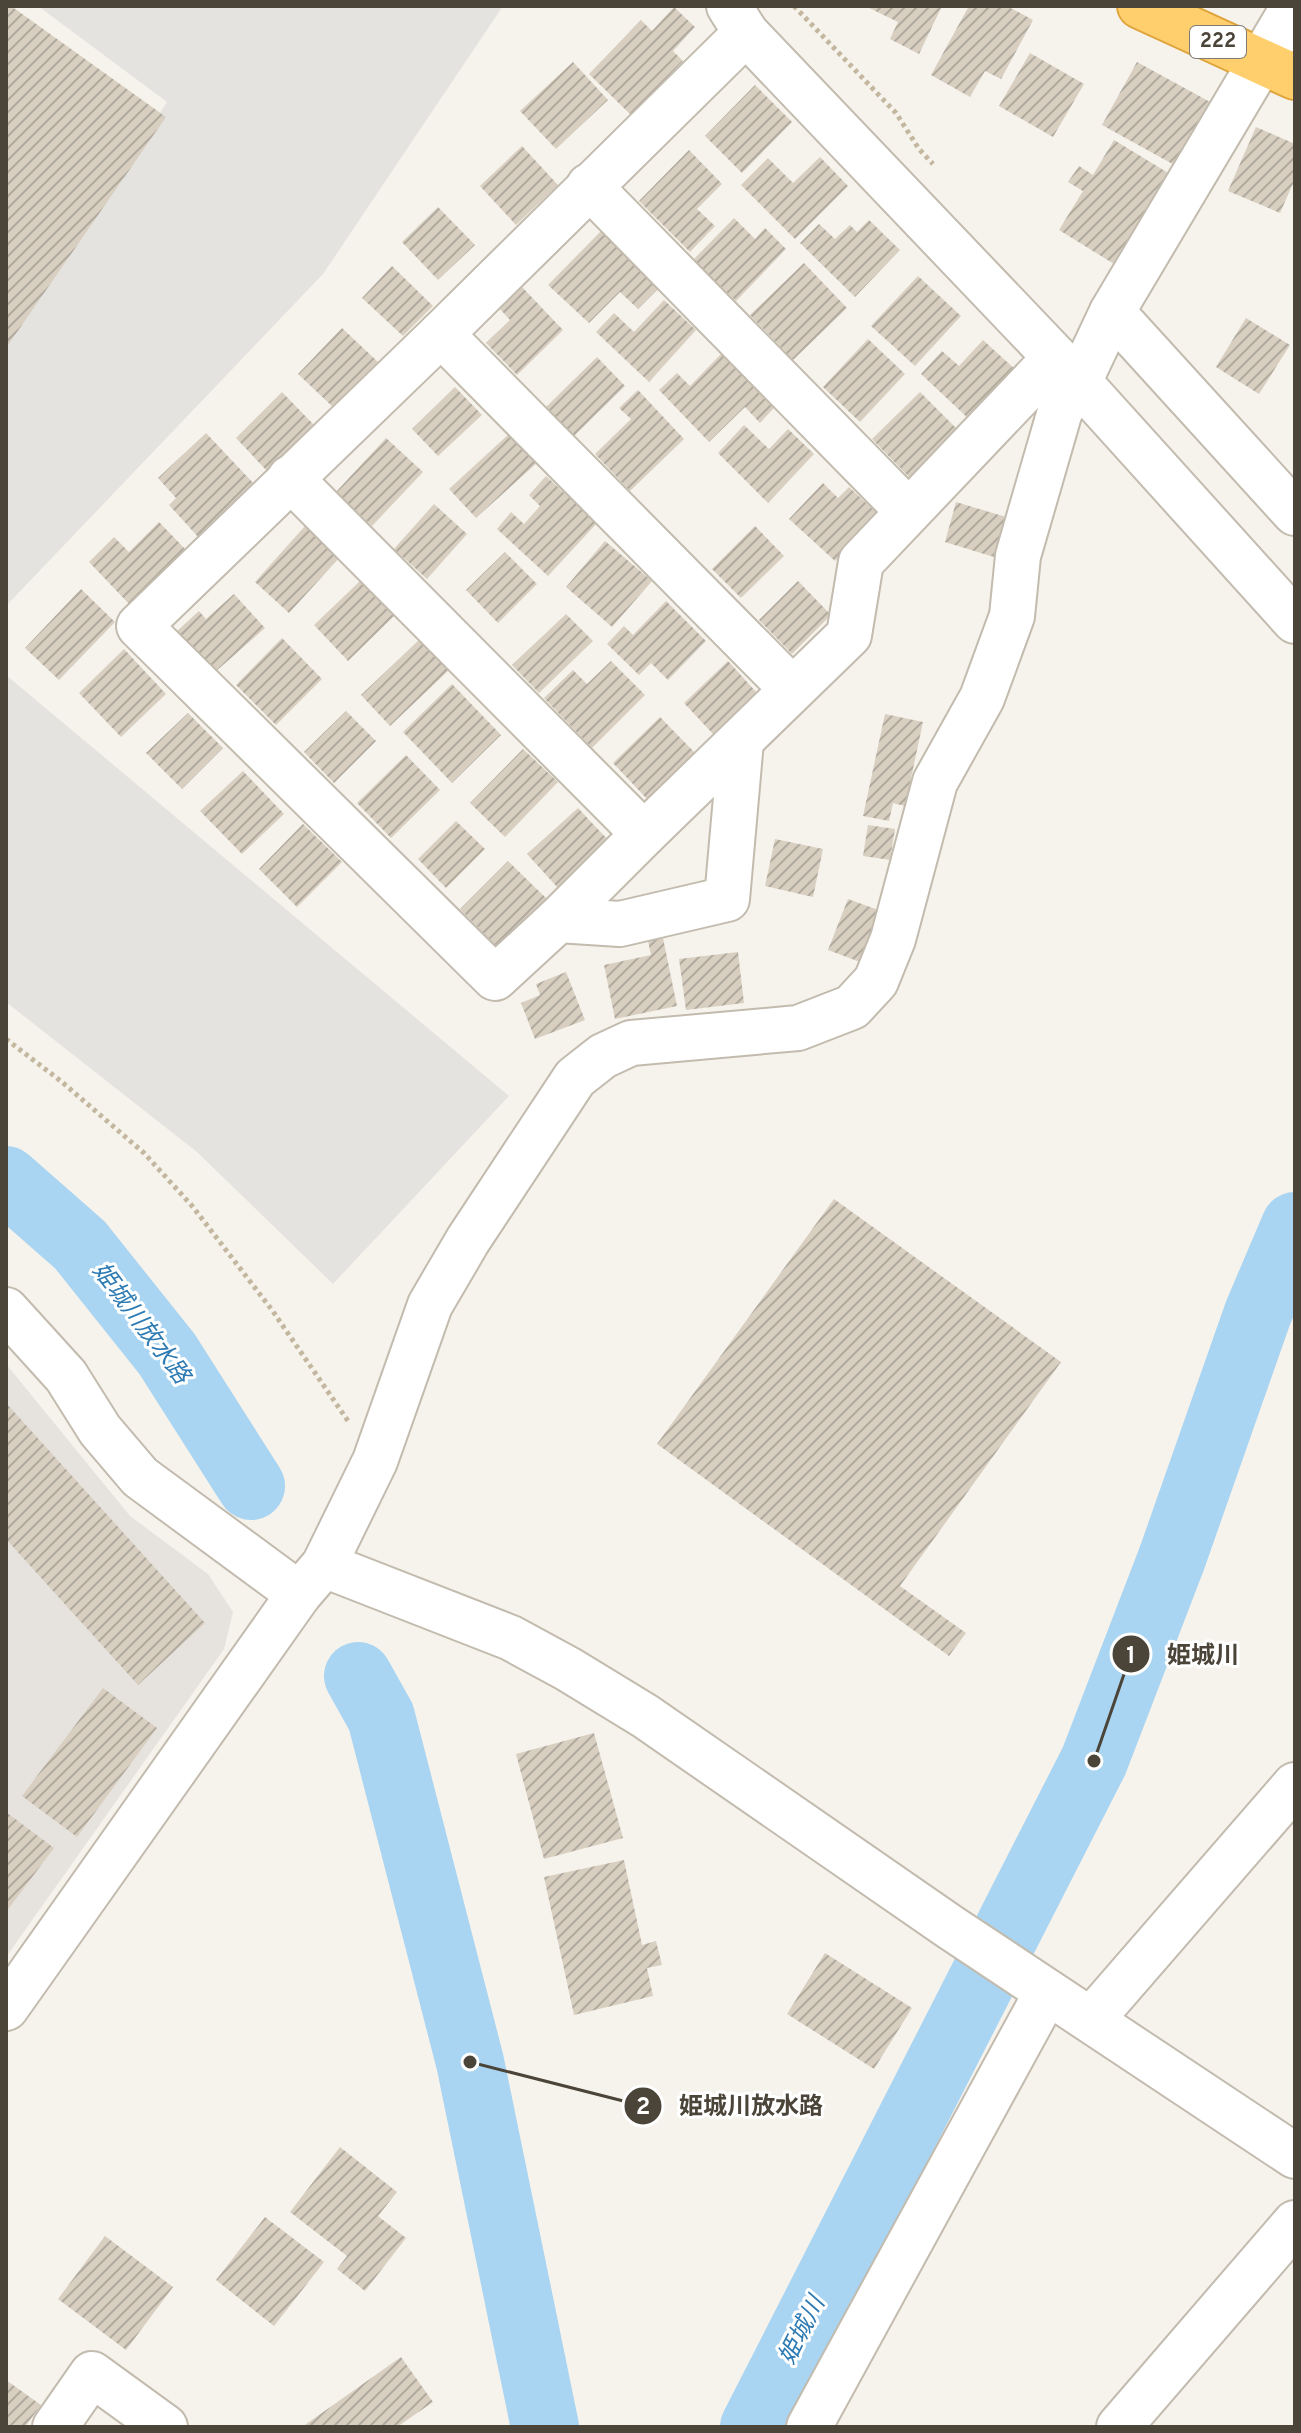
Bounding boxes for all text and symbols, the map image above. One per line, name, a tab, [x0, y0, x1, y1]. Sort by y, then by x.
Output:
road number: 222	[1190, 26, 1246, 58]
water label: 姫城川放水路	[85, 1257, 197, 1392]
callout: 姫城川	[1111, 1630, 1255, 1678]
text: 1	[1126, 1642, 1136, 1672]
text: 姫城川	[1167, 1642, 1239, 1672]
callout: 姫城川放水路	[623, 2082, 839, 2130]
text: 2	[636, 2093, 650, 2123]
text: 姫城川放水路	[679, 2093, 823, 2123]
water label: 姫城川	[773, 2289, 834, 2370]

